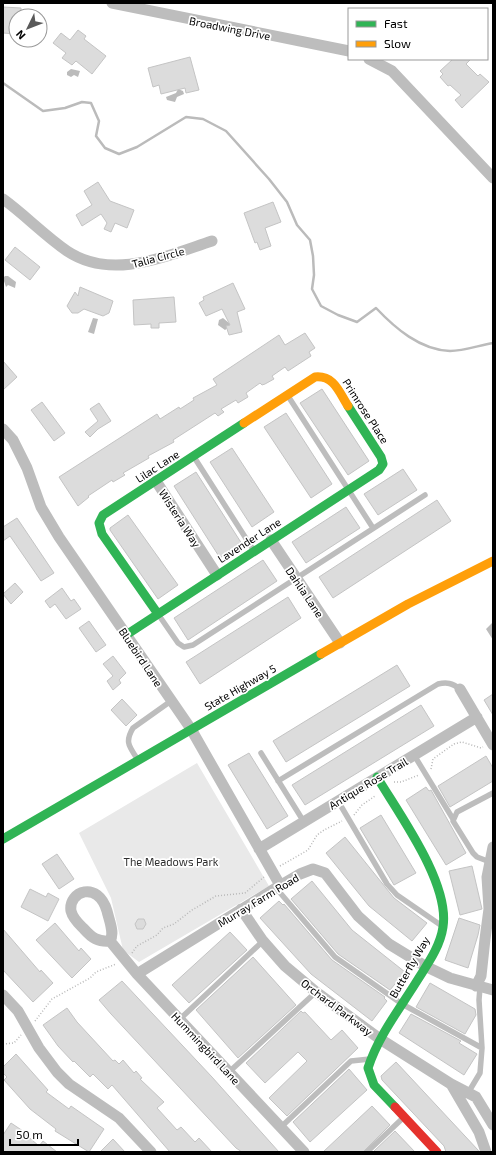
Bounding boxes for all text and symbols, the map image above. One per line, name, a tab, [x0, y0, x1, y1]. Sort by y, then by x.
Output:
north arrow	[8, 8, 48, 48]
legend	[348, 8, 488, 60]
street label: Broadwing Drive	[188, 14, 272, 42]
text: Fast	[384, 16, 408, 30]
text: N	[13, 28, 28, 43]
text: Slow	[384, 36, 411, 50]
street label: Talia Circle	[130, 244, 186, 270]
street label: Primrose Place	[340, 376, 392, 446]
street label: Lilac Lane	[133, 447, 181, 485]
street label: Wisteria Way	[156, 487, 204, 550]
street label: Lavender Lane	[215, 515, 283, 565]
street label: Dahlia Lane	[283, 564, 327, 620]
street label: Bluebird Lane	[117, 625, 166, 689]
street label: State Highway 5	[202, 661, 278, 713]
street label: Antique Rose Trail	[326, 754, 410, 812]
park label: The Meadows Park	[124, 855, 219, 868]
street label: Murray Farm Road	[215, 871, 301, 929]
street label: Butterfly Way	[386, 934, 432, 1000]
street label: Orchard Parkway	[299, 976, 375, 1038]
street label: Hummingbird Lane	[169, 1009, 243, 1087]
scale bar	[10, 1121, 78, 1147]
text: 50 m	[16, 1127, 43, 1141]

